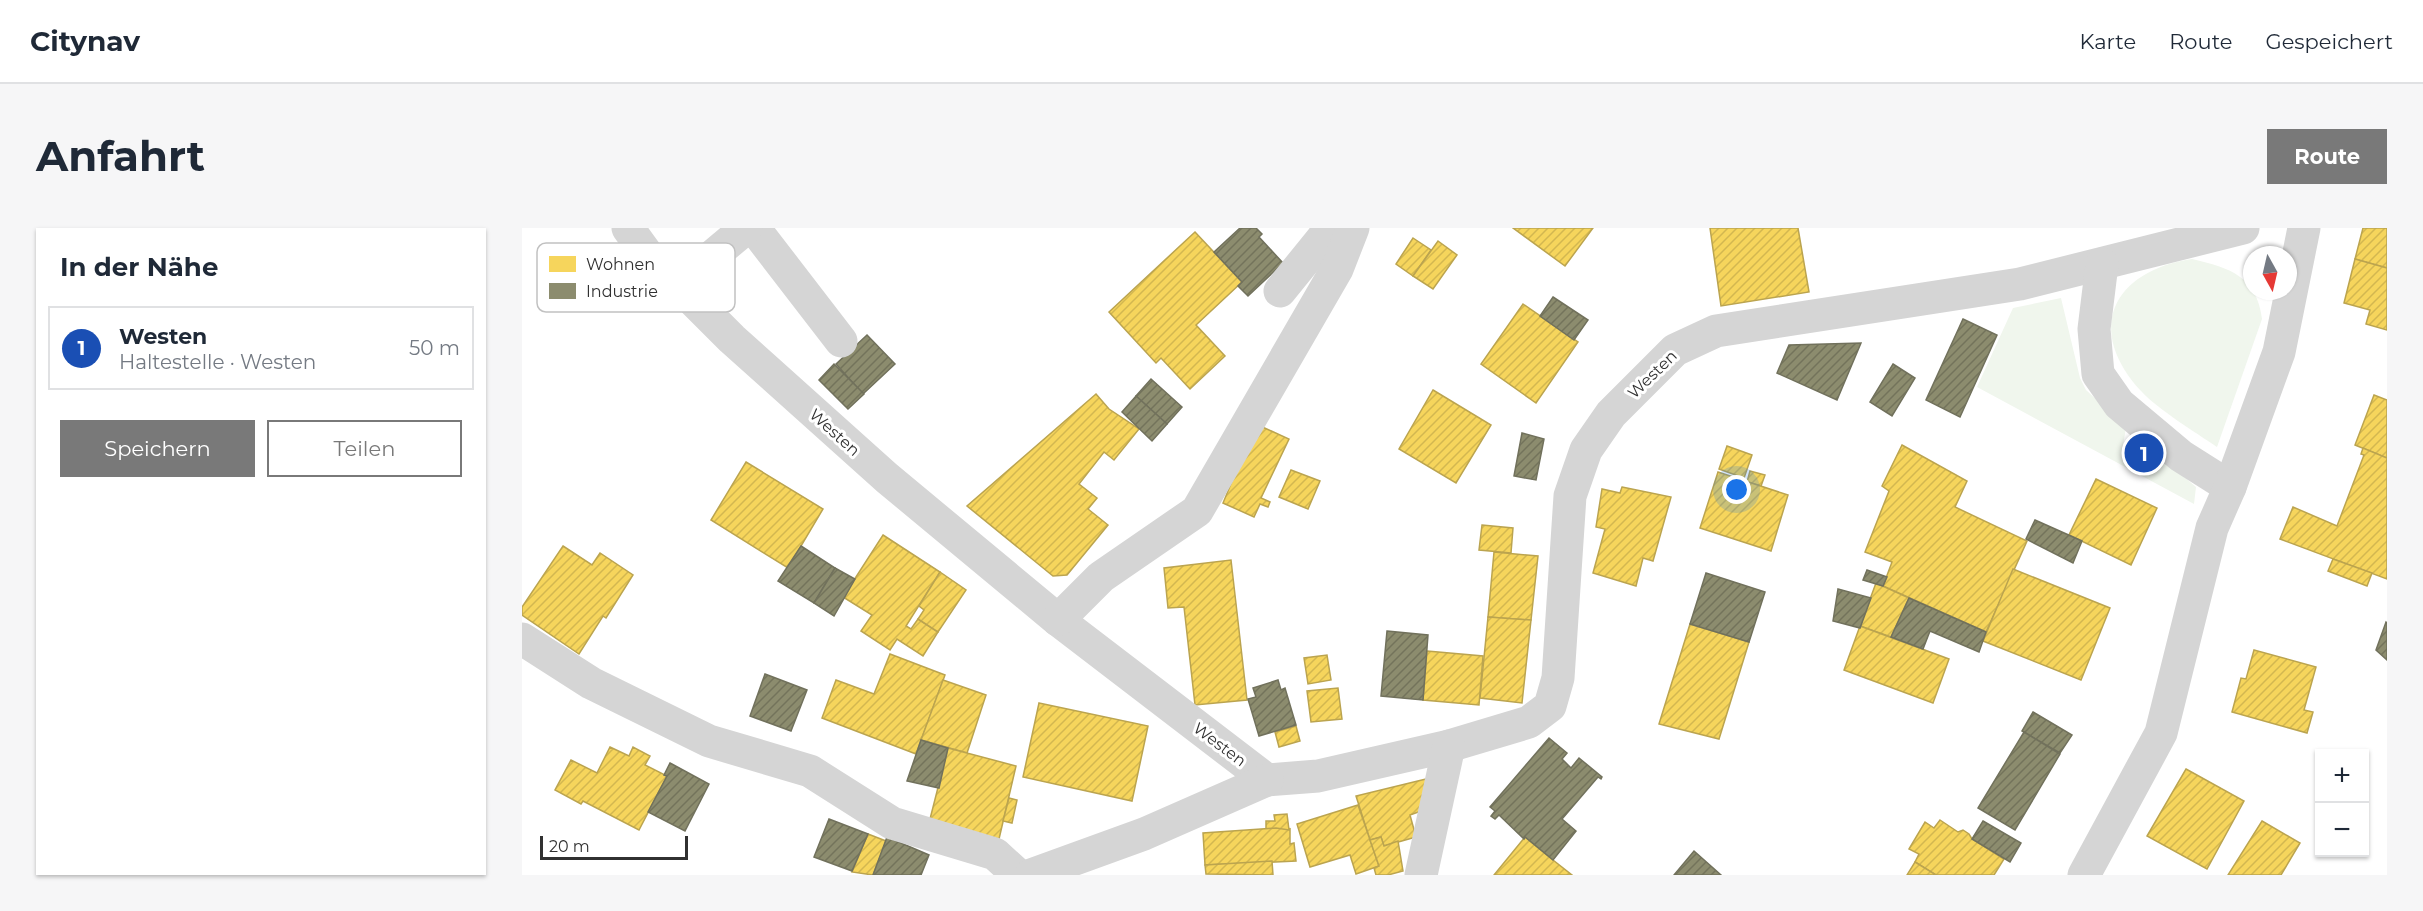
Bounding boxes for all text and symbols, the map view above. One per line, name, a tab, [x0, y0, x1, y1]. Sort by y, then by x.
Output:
text: Citynav	[30, 24, 140, 58]
text: Karte	[2080, 29, 2136, 54]
text: Route	[2169, 29, 2232, 54]
text: Gespeichert	[2265, 29, 2393, 54]
button: Route	[2267, 129, 2387, 184]
text: Anfahrt	[36, 130, 205, 182]
legend	[537, 243, 735, 312]
north arrow	[2243, 246, 2297, 300]
text: In der Nähe	[60, 251, 218, 283]
text: Wohnen	[586, 255, 655, 274]
text: Industrie	[586, 282, 658, 301]
text: Westen	[119, 323, 207, 350]
text: 1	[78, 336, 85, 360]
text: 50 m	[409, 336, 460, 360]
street label: Westen	[1624, 346, 1681, 402]
text: Haltestelle · Westen	[119, 350, 316, 374]
street label: Westen	[806, 405, 864, 460]
button: Speichern	[60, 420, 255, 477]
button: Teilen	[267, 420, 462, 477]
pin: 1	[2124, 430, 2164, 476]
your location	[1722, 475, 1751, 504]
street label: Westen	[1190, 718, 1250, 770]
map controls	[2315, 749, 2369, 857]
button: +	[2315, 749, 2369, 803]
button: −	[2315, 803, 2369, 857]
scale bar	[540, 833, 688, 860]
text: 20 m	[549, 837, 590, 856]

